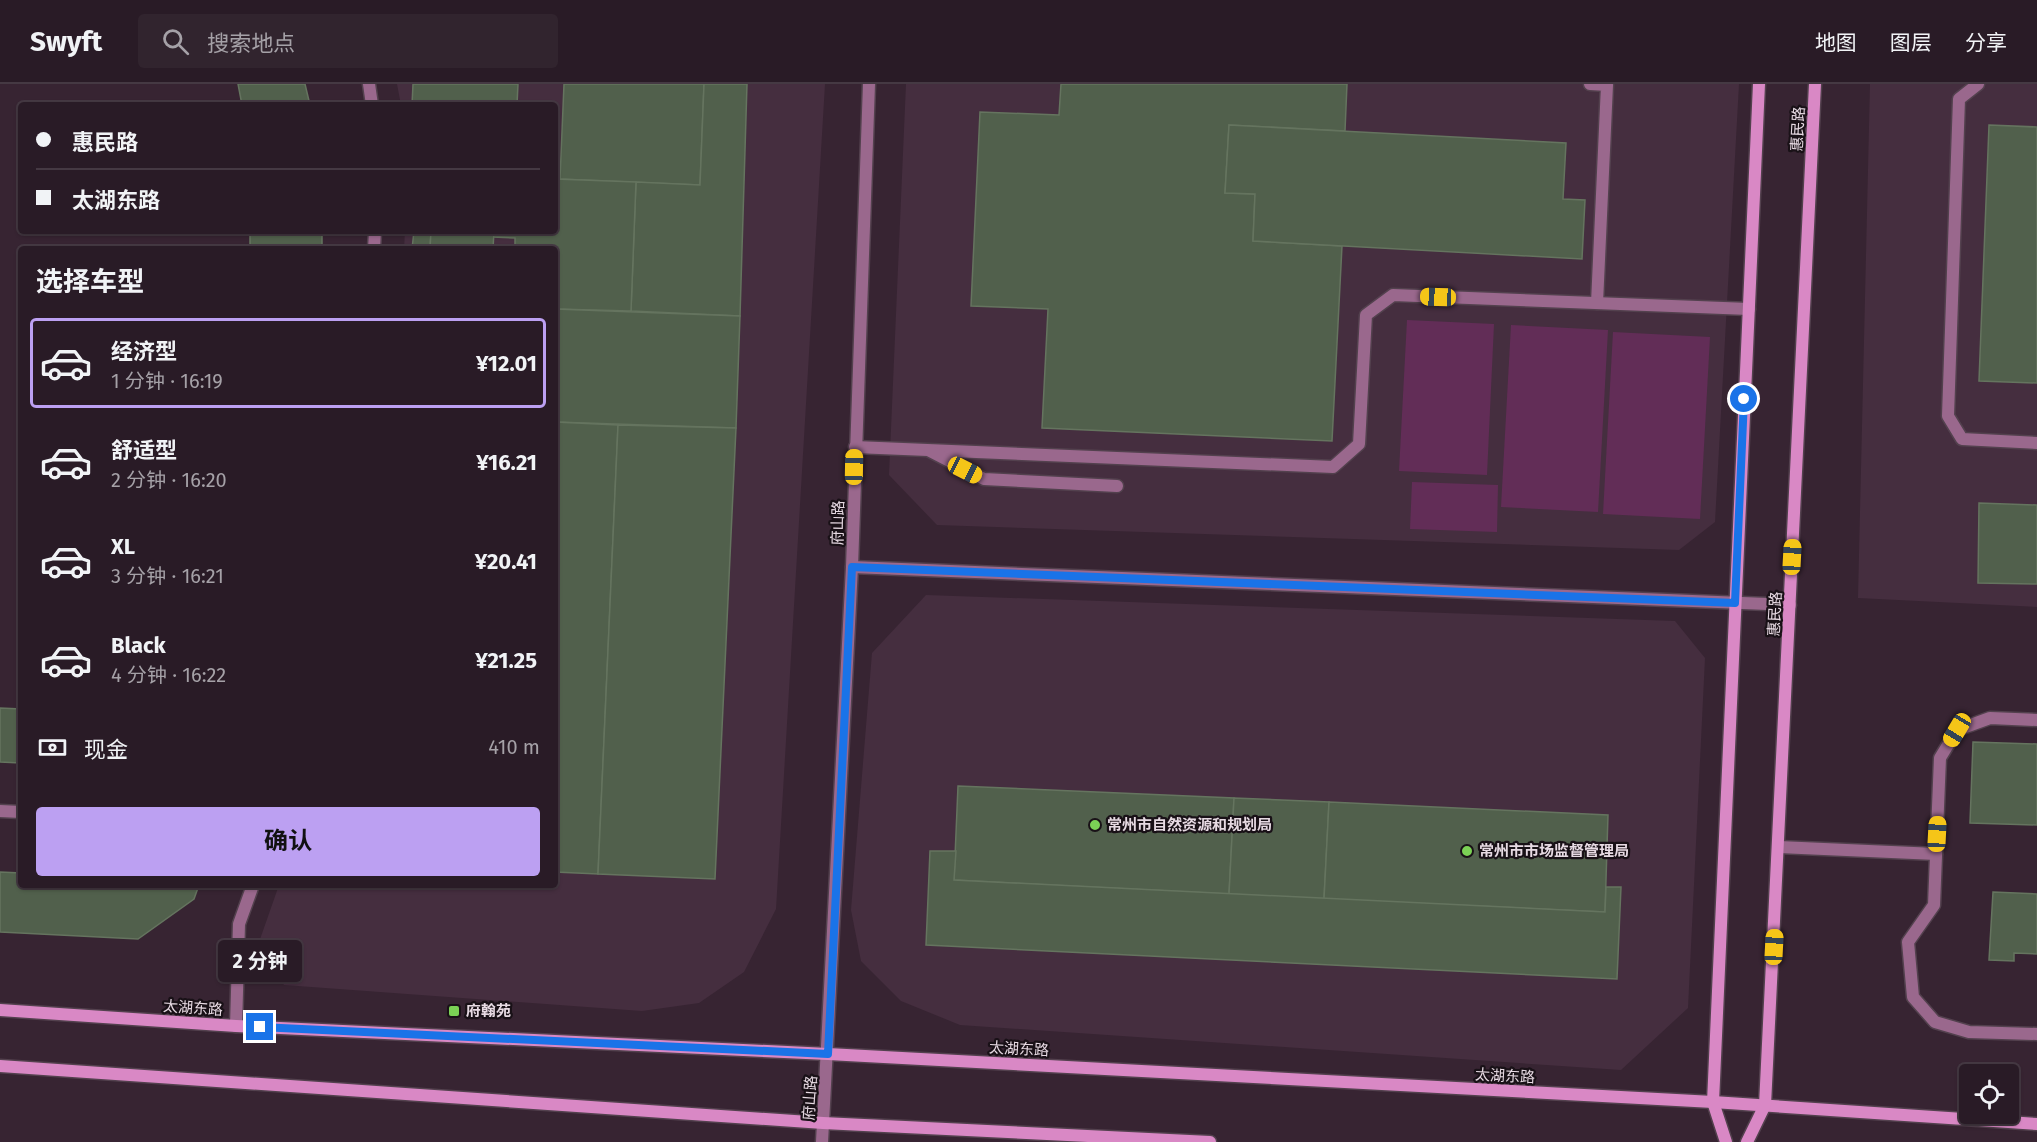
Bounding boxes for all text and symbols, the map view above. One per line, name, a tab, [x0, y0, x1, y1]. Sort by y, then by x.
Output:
search box	[138, 14, 558, 68]
text: Swyft	[30, 25, 102, 58]
icon: search	[159, 25, 192, 58]
text: 搜索地点	[207, 30, 295, 57]
text: 地图	[1815, 30, 1857, 56]
text: 图层	[1890, 30, 1932, 56]
text: 分享	[1965, 30, 2007, 56]
street label: 惠民路	[1788, 106, 1808, 152]
text: 惠民路	[72, 129, 138, 156]
text: 太湖东路	[72, 187, 160, 214]
text: 选择车型	[36, 266, 144, 298]
car	[1420, 287, 1456, 307]
icon: car	[39, 336, 93, 390]
text: 经济型	[111, 338, 177, 365]
text: ¥12.01	[476, 350, 537, 377]
text: 1 分钟 · 16:19	[111, 369, 223, 393]
route start	[1730, 385, 1757, 412]
icon: car	[39, 435, 93, 489]
text: 舒适型	[111, 437, 177, 464]
text: ¥16.21	[476, 449, 537, 476]
car	[845, 449, 863, 485]
car	[945, 454, 985, 486]
text: 2 分钟 · 16:20	[111, 468, 227, 492]
street label: 府山路	[829, 500, 847, 546]
text: XL	[111, 533, 135, 560]
icon: car	[39, 534, 93, 588]
car	[1782, 539, 1802, 575]
text: ¥20.41	[475, 548, 537, 575]
text: 3 分钟 · 16:21	[111, 564, 224, 588]
street label: 惠民路	[1765, 591, 1785, 637]
text: Black	[111, 632, 166, 659]
icon: car	[39, 633, 93, 687]
text: ¥21.25	[475, 647, 537, 674]
text: 4 分钟 · 16:22	[111, 663, 226, 687]
car	[1940, 710, 1974, 750]
icon: cash	[36, 731, 69, 764]
text: 410 m	[488, 735, 540, 759]
text: 现金	[84, 736, 128, 763]
button: 确认	[36, 807, 540, 876]
place label: 常州市自然资源和规划局	[1107, 816, 1272, 834]
car	[1927, 816, 1947, 852]
marker: 常州市自然资源和规划局	[1088, 818, 1102, 832]
place label: 常州市市场监督管理局	[1479, 842, 1629, 860]
marker: 常州市市场监督管理局	[1460, 844, 1474, 858]
car	[1764, 929, 1784, 965]
callout: 2 分钟	[218, 940, 302, 982]
text: 2 分钟	[232, 949, 288, 973]
street label: 太湖东路	[162, 997, 224, 1019]
place label: 府翰苑	[466, 1002, 511, 1020]
marker: 府翰苑	[447, 1004, 461, 1018]
route end	[246, 1013, 273, 1040]
street label: 太湖东路	[989, 1038, 1049, 1060]
map controls	[1959, 1064, 2019, 1124]
button: locate	[1959, 1064, 2019, 1124]
street label: 太湖东路	[1475, 1065, 1535, 1087]
street label: 府山路	[799, 1075, 821, 1121]

